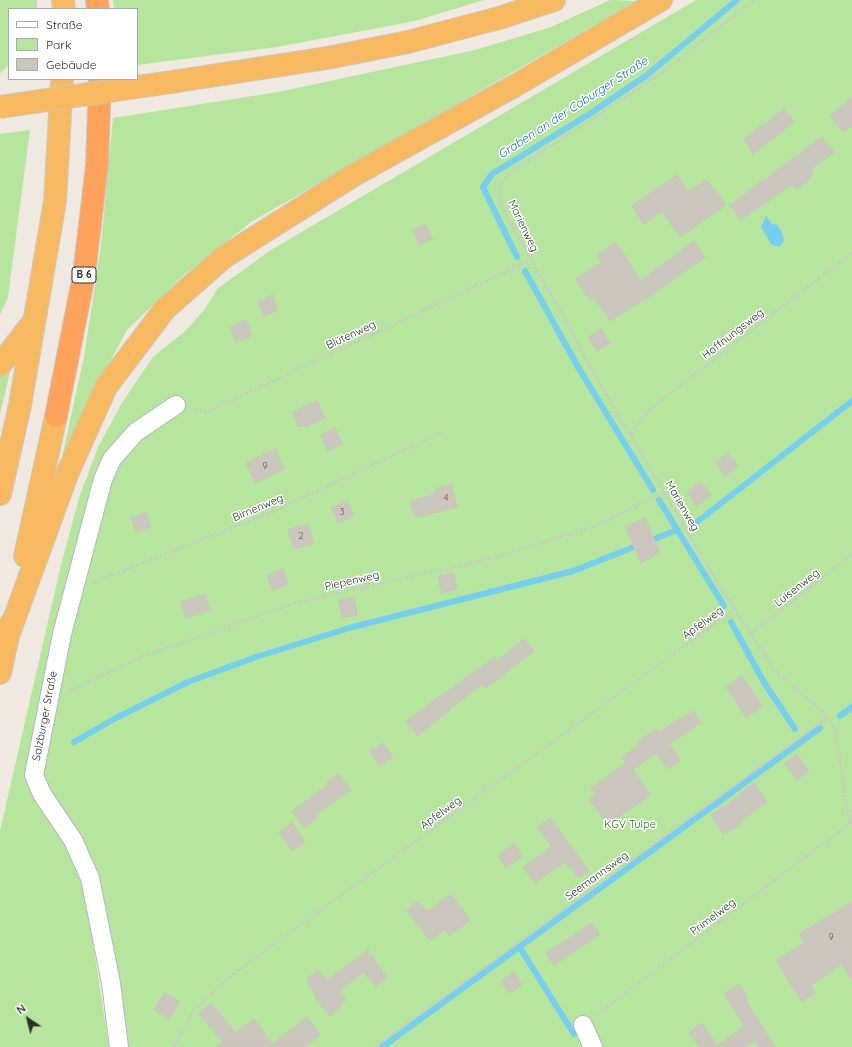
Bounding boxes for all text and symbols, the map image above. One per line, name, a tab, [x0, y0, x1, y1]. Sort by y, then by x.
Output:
legend	[8, 8, 138, 80]
text: Straße	[46, 17, 83, 32]
text: Park	[46, 37, 71, 52]
water label: Graben an der Coburger Straße	[495, 54, 651, 162]
text: Gebäude	[46, 57, 96, 72]
street label: Marienweg	[505, 198, 541, 254]
road number: B 6	[72, 267, 96, 283]
street label: Hoffnungsweg	[700, 306, 766, 362]
street label: Blütenweg	[324, 318, 378, 352]
house number: 9	[262, 461, 268, 471]
street label: Marienweg	[662, 478, 702, 534]
street label: Birnenweg	[231, 491, 285, 525]
house number: 4	[444, 493, 448, 503]
house number: 3	[340, 507, 344, 517]
house number: 2	[299, 531, 303, 541]
street label: Luisenweg	[772, 566, 822, 610]
street label: Piepenweg	[323, 568, 381, 594]
street label: Apfelweg	[680, 604, 726, 642]
street label: Salzburger Straße	[30, 670, 60, 762]
street label: Apfelweg	[418, 794, 464, 832]
park label: KGV Tulpe	[604, 818, 656, 832]
street label: Seemannsweg	[563, 849, 631, 903]
street label: Primelweg	[688, 896, 738, 938]
house number: 9	[828, 932, 834, 942]
north arrow	[8, 999, 48, 1039]
text: N	[14, 1001, 28, 1017]

